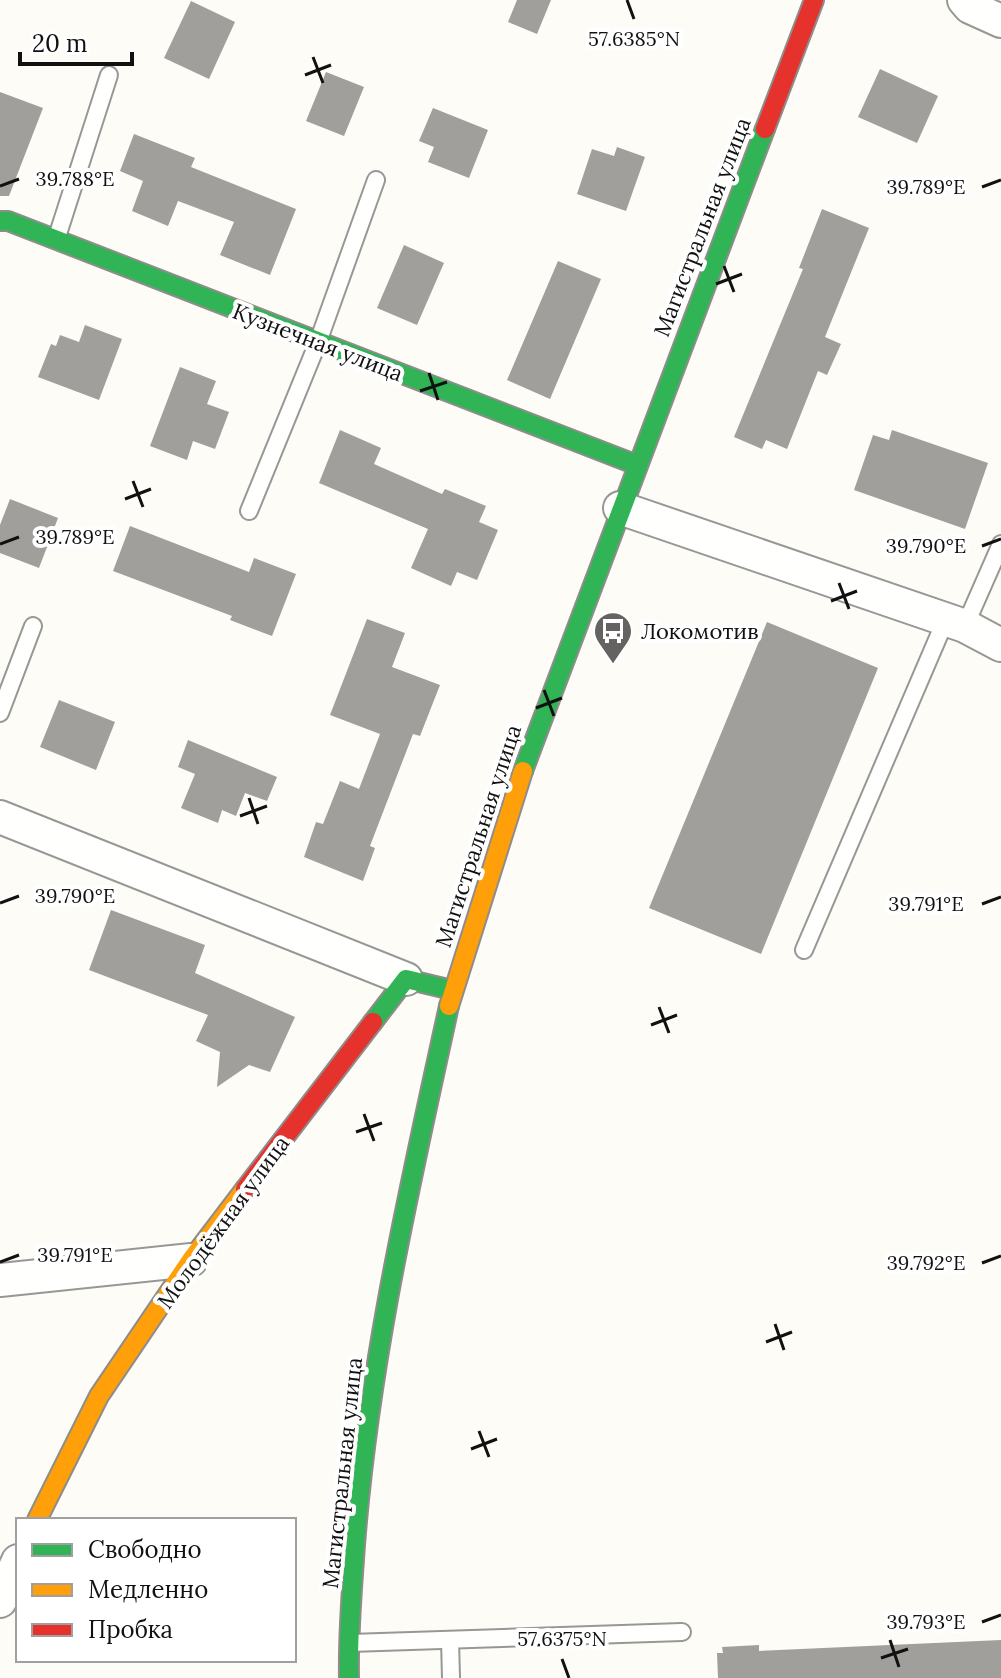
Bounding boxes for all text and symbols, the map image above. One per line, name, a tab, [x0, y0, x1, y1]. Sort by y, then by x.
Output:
scale bar	[20, 16, 132, 66]
text: 57.6385°N	[588, 26, 680, 51]
text: 20 m	[32, 28, 88, 59]
street label: Магистральная улица	[647, 114, 757, 340]
text: 39.788°E	[36, 166, 114, 191]
text: 39.789°E	[886, 174, 966, 199]
street label: Кузнечная улица	[229, 297, 407, 387]
text: 39.789°E	[35, 524, 115, 549]
text: 39.790°E	[886, 533, 966, 558]
bus stop icon: Локомотив	[592, 610, 634, 665]
place label: Локомотив	[641, 617, 759, 645]
street label: Магистральная улица	[429, 721, 527, 951]
text: 39.790°E	[35, 883, 115, 908]
text: 39.791°E	[888, 891, 964, 916]
street label: Молодёжная улица	[151, 1130, 295, 1314]
text: 39.791°E	[37, 1242, 113, 1267]
text: 39.792°E	[887, 1250, 965, 1275]
street label: Магистральная улица	[316, 1356, 368, 1590]
legend	[16, 1518, 296, 1662]
text: Свободно	[88, 1534, 202, 1565]
text: Медленно	[88, 1574, 208, 1605]
text: 39.793°E	[886, 1609, 966, 1634]
text: Пробка	[88, 1614, 173, 1645]
text: 57.6375°N	[517, 1626, 607, 1651]

